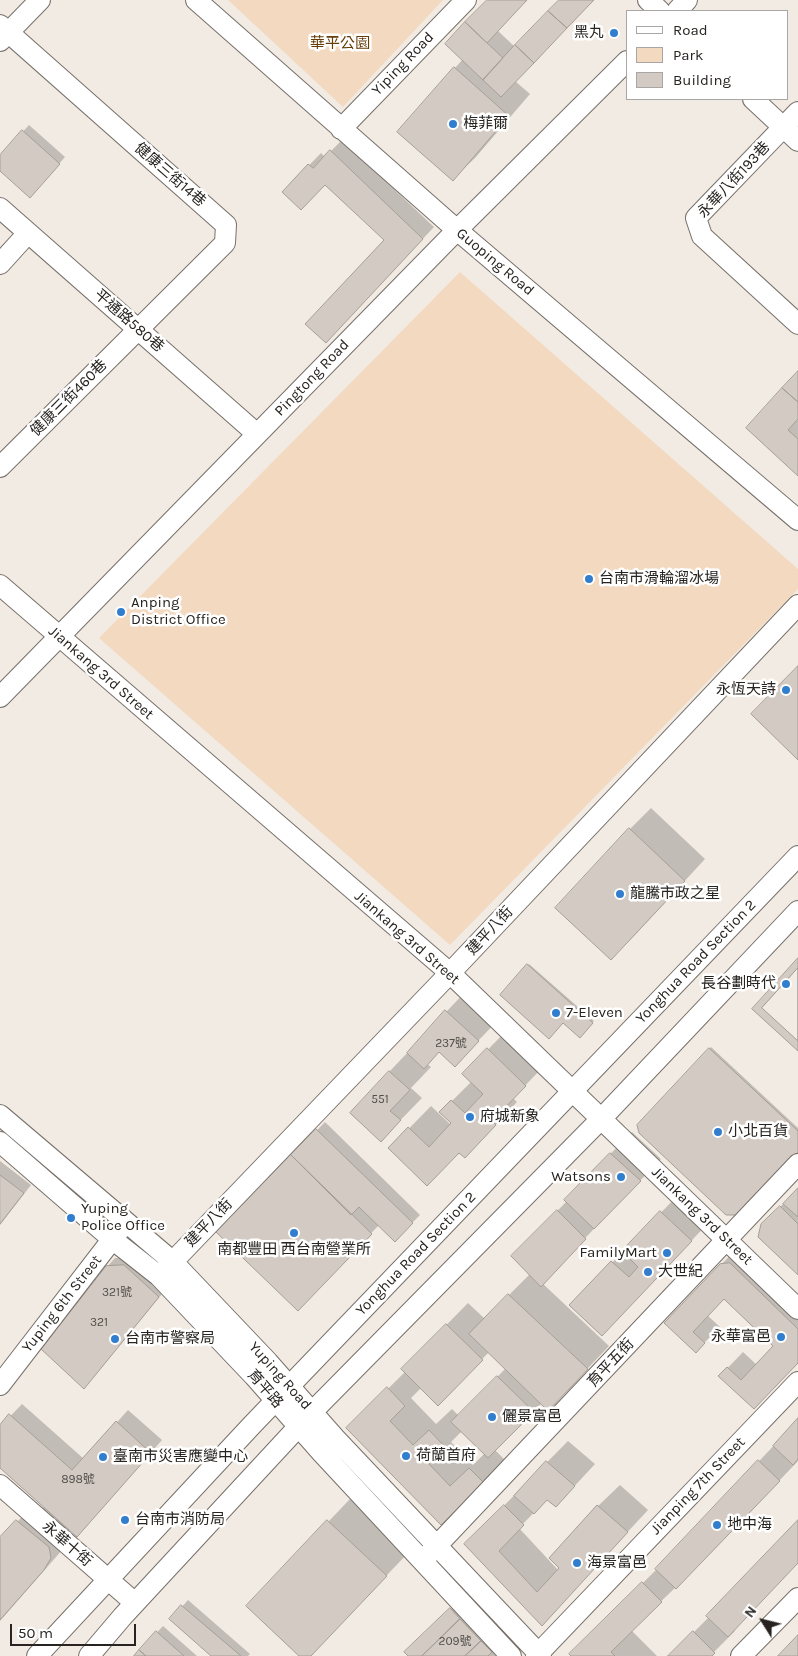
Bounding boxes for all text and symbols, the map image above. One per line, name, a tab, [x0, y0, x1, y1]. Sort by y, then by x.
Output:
legend	[626, 10, 788, 100]
text: Road	[673, 21, 708, 39]
place label: 黑丸	[574, 24, 604, 42]
marker: 黑丸	[608, 27, 620, 39]
street label: Yiping Road	[368, 28, 438, 100]
park label: 華平公園	[310, 35, 370, 53]
text: Park	[673, 46, 703, 64]
text: Building	[673, 71, 731, 89]
place label: 梅菲爾	[463, 115, 508, 133]
marker: 梅菲爾	[447, 118, 459, 130]
street label: 永華八街193巷	[694, 138, 774, 222]
street label: 健康三街14巷	[131, 139, 209, 211]
street label: Guoping Road	[453, 224, 537, 300]
street label: 平通路580巷	[90, 286, 168, 356]
street label: Pingtong Road	[271, 336, 353, 420]
street label: 健康三街460巷	[27, 356, 111, 440]
place label: 台南市滑輪溜冰場	[599, 570, 719, 588]
marker: 台南市滑輪溜冰場	[583, 573, 595, 585]
place label: Anping District Office	[131, 594, 226, 629]
marker: Anping District Office	[115, 606, 127, 618]
street label: Jiankang 3rd Street	[45, 622, 157, 724]
place label: 永恆天詩	[716, 681, 776, 699]
marker: 永恆天詩	[780, 684, 792, 696]
place label: 龍騰市政之星	[630, 885, 720, 903]
street label: Jiankang 3rd Street	[351, 887, 463, 989]
marker: 龍騰市政之星	[614, 888, 626, 900]
street label: Yonghua Road Section 2	[632, 896, 760, 1028]
street label: 建平八街	[463, 903, 517, 959]
place label: 長谷劃時代	[701, 975, 776, 993]
marker: 長谷劃時代	[780, 978, 792, 990]
place label: 7-Eleven	[566, 1004, 623, 1022]
marker: 7-Eleven	[550, 1007, 562, 1019]
house number: 237號	[435, 1037, 467, 1051]
house number: 551	[371, 1093, 389, 1107]
place label: 府城新象	[480, 1108, 540, 1126]
marker: 府城新象	[464, 1111, 476, 1123]
place label: 小北百貨	[728, 1123, 788, 1141]
marker: 小北百貨	[712, 1126, 724, 1138]
street label: Jiankang 3rd Street	[648, 1163, 756, 1269]
place label: Watsons	[551, 1168, 611, 1186]
marker: Watsons	[615, 1171, 627, 1183]
street label: Yonghua Road Section 2	[352, 1188, 480, 1320]
street label: 建平八街	[182, 1195, 236, 1251]
place label: Yuping Police Office	[81, 1200, 165, 1235]
marker: Yuping Police Office	[65, 1212, 77, 1224]
marker: 南都豐田 西台南營業所	[288, 1227, 300, 1239]
place label: 南都豐田 西台南營業所	[217, 1241, 371, 1259]
place label: FamilyMart	[580, 1244, 657, 1262]
marker: FamilyMart	[661, 1247, 673, 1259]
street label: Yuping 6th Street	[18, 1252, 106, 1356]
place label: 大世紀	[658, 1263, 703, 1281]
marker: 大世紀	[642, 1266, 654, 1278]
house number: 321號	[102, 1286, 132, 1300]
house number: 321	[90, 1316, 108, 1330]
place label: 永華富邑	[711, 1328, 771, 1346]
place label: 台南市警察局	[125, 1330, 215, 1348]
marker: 永華富邑	[775, 1331, 787, 1343]
marker: 台南市警察局	[109, 1333, 121, 1345]
street label: 育平五街	[584, 1335, 638, 1391]
street label: Yuping Road	[245, 1338, 315, 1414]
street label: 育平路	[243, 1366, 287, 1412]
place label: 儷景富邑	[502, 1408, 562, 1426]
marker: 儷景富邑	[486, 1411, 498, 1423]
street label: Jianping 7th Street	[647, 1433, 749, 1539]
place label: 荷蘭首府	[416, 1447, 476, 1465]
place label: 臺南市災害應變中心	[113, 1448, 248, 1466]
marker: 荷蘭首府	[400, 1450, 412, 1462]
marker: 臺南市災害應變中心	[97, 1451, 109, 1463]
house number: 898號	[61, 1473, 95, 1487]
place label: 台南市消防局	[135, 1511, 225, 1529]
marker: 台南市消防局	[119, 1514, 131, 1526]
place label: 地中海	[727, 1516, 772, 1534]
street label: 永華十街	[38, 1518, 96, 1570]
marker: 地中海	[711, 1519, 723, 1531]
place label: 海景富邑	[587, 1554, 647, 1572]
marker: 海景富邑	[571, 1557, 583, 1569]
north arrow	[738, 1596, 788, 1646]
text: N	[741, 1603, 760, 1621]
scale bar	[12, 1614, 139, 1646]
text: 50 m	[18, 1624, 53, 1642]
house number: 209號	[438, 1635, 472, 1649]

